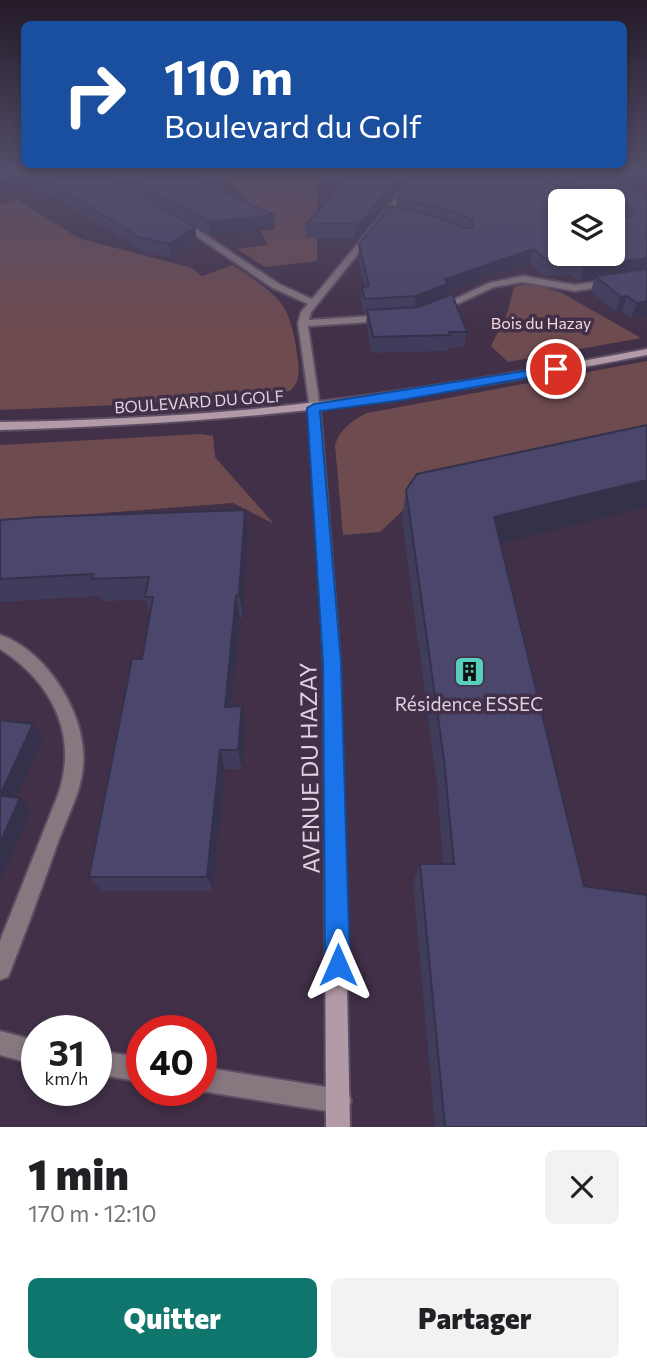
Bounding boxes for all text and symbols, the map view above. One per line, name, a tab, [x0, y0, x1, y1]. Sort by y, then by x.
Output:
text: 110 m	[164, 45, 293, 105]
icon: right	[49, 49, 140, 140]
text: Boulevard du Golf	[164, 105, 422, 145]
map controls	[548, 189, 625, 266]
button: layers	[548, 189, 625, 266]
park label: Bois du Hazay	[491, 313, 591, 332]
pin	[526, 339, 586, 399]
icon: arrive	[537, 350, 575, 388]
street label: BOULEVARD DU GOLF	[114, 386, 284, 416]
building icon: Résidence ESSEC	[452, 655, 486, 689]
street label: AVENUE DU HAZAY	[293, 662, 325, 874]
place label: Résidence ESSEC	[395, 692, 543, 715]
position arrow	[301, 928, 375, 1002]
speed limit sign: 40	[126, 1015, 217, 1106]
text: 31	[48, 1030, 85, 1073]
text: km/h	[45, 1067, 88, 1089]
text: 1 min	[28, 1147, 129, 1199]
button: close	[545, 1150, 619, 1224]
text: 170 m · 12:10	[28, 1199, 156, 1227]
button: Quitter	[28, 1278, 317, 1358]
button: Partager	[331, 1278, 619, 1358]

